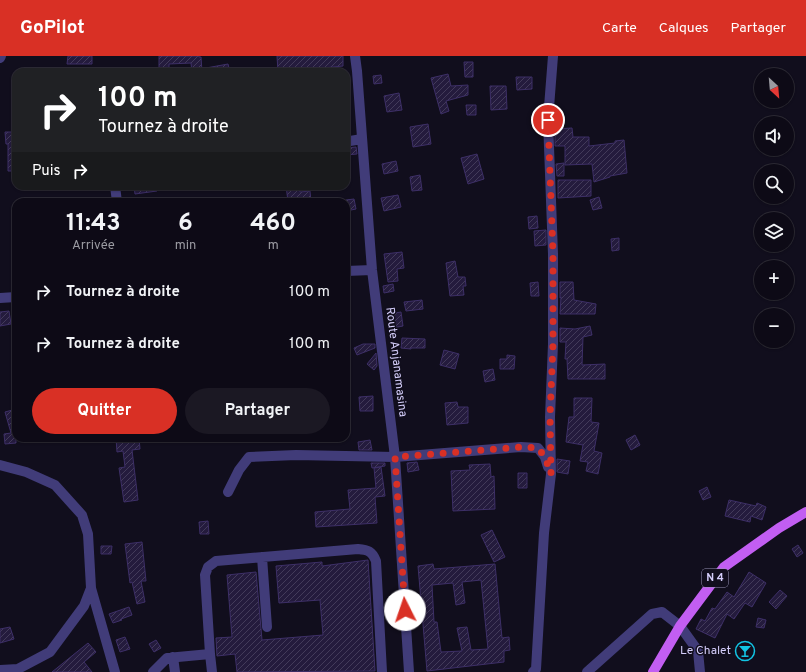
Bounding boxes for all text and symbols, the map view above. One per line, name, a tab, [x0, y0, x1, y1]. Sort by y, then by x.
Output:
text: GoPilot	[20, 16, 85, 40]
text: Carte	[602, 20, 637, 37]
text: Calques	[659, 20, 709, 37]
text: Partager	[731, 20, 786, 37]
north arrow	[754, 68, 794, 108]
map controls	[754, 68, 794, 348]
text: 100 m	[98, 81, 178, 117]
icon: right	[32, 84, 84, 136]
pin	[531, 103, 565, 137]
icon: arrive	[537, 109, 559, 131]
text: Tournez à droite	[98, 116, 229, 139]
button: sound	[754, 116, 794, 156]
icon: right	[69, 160, 91, 182]
text: Puis	[32, 162, 61, 181]
button: search	[754, 164, 794, 204]
text: 11:43	[66, 209, 121, 239]
text: 6	[178, 209, 193, 239]
text: 460	[250, 209, 296, 239]
button: layers	[754, 212, 794, 252]
text: Arrivée	[72, 238, 115, 254]
text: min	[175, 238, 196, 254]
text: m	[268, 238, 279, 254]
button: +	[754, 260, 794, 300]
icon: right	[32, 281, 54, 303]
text: Tournez à droite	[66, 283, 180, 302]
text: 100 m	[289, 283, 330, 302]
street label: Route Anjanamasina	[381, 306, 411, 418]
button: −	[754, 308, 794, 348]
icon: right	[32, 333, 54, 355]
text: Tournez à droite	[66, 335, 180, 354]
text: 100 m	[289, 335, 330, 354]
button: Quitter	[32, 388, 177, 434]
button: Partager	[185, 388, 330, 434]
road number: N 4	[702, 569, 728, 587]
position arrow	[384, 589, 426, 631]
bar icon: Le Chalet	[734, 640, 756, 662]
place label: Le Chalet	[680, 643, 731, 659]

